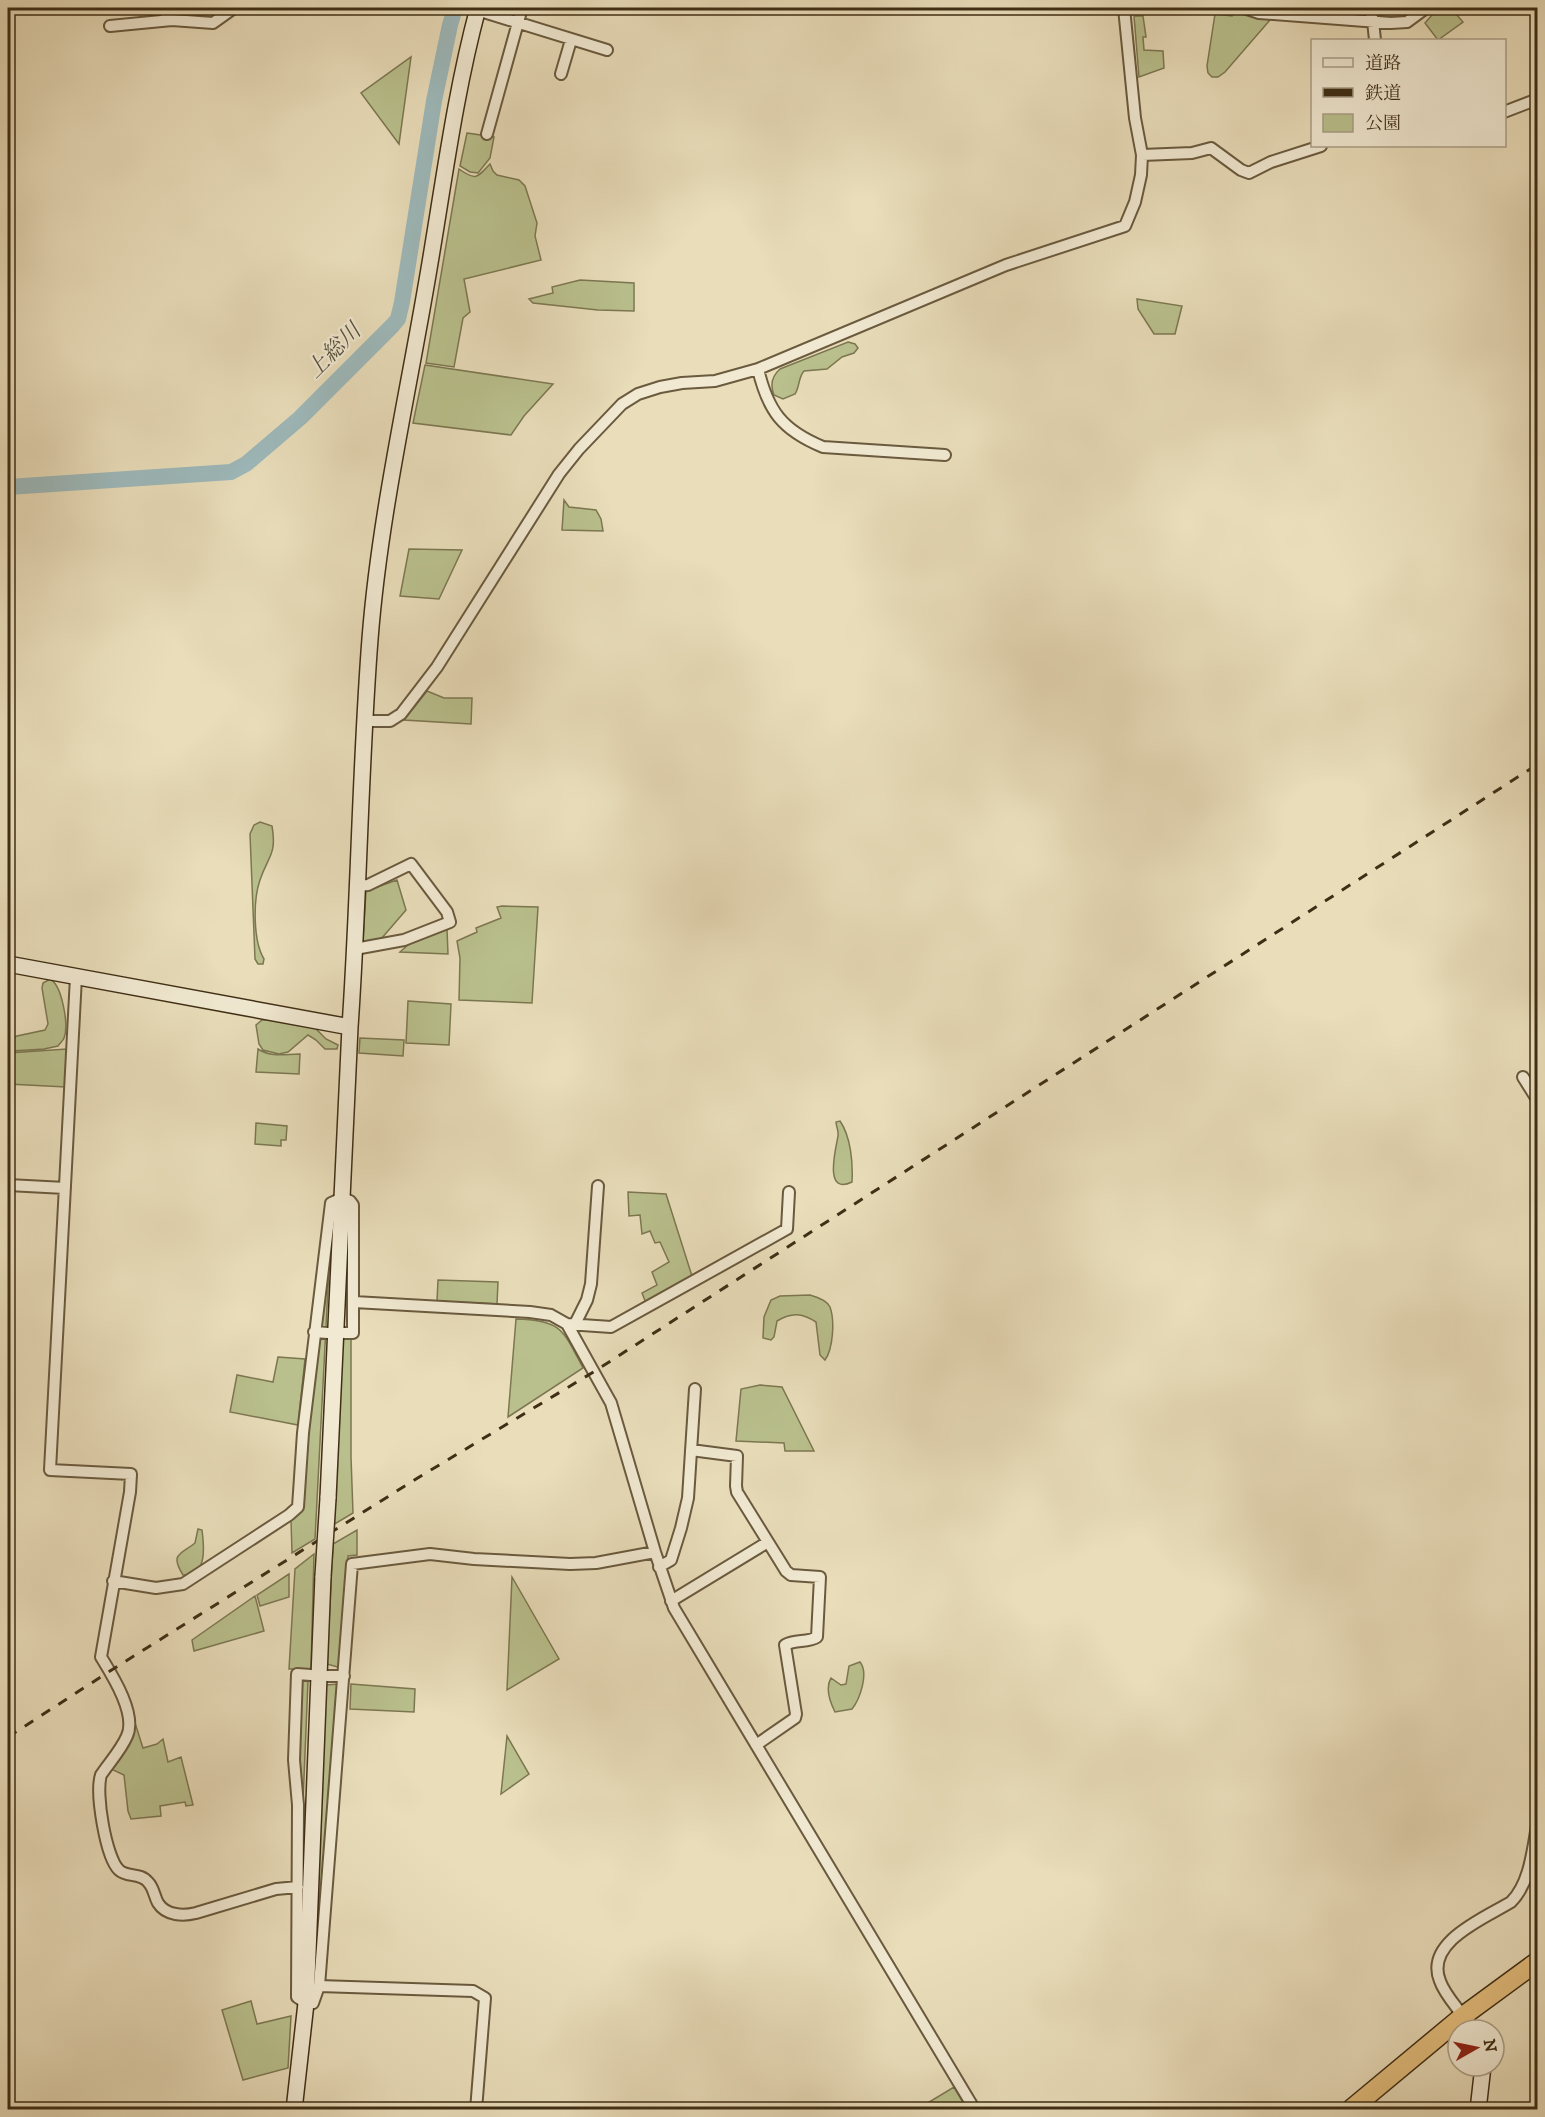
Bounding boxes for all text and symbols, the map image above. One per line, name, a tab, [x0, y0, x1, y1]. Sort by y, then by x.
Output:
legend	[1311, 39, 1506, 147]
text: 道路	[1365, 53, 1401, 75]
text: 鉄道	[1365, 83, 1401, 105]
text: 公園	[1365, 113, 1401, 135]
water label: 上総川	[301, 317, 368, 384]
north arrow	[1446, 2018, 1506, 2078]
text: N	[1479, 2038, 1501, 2054]

